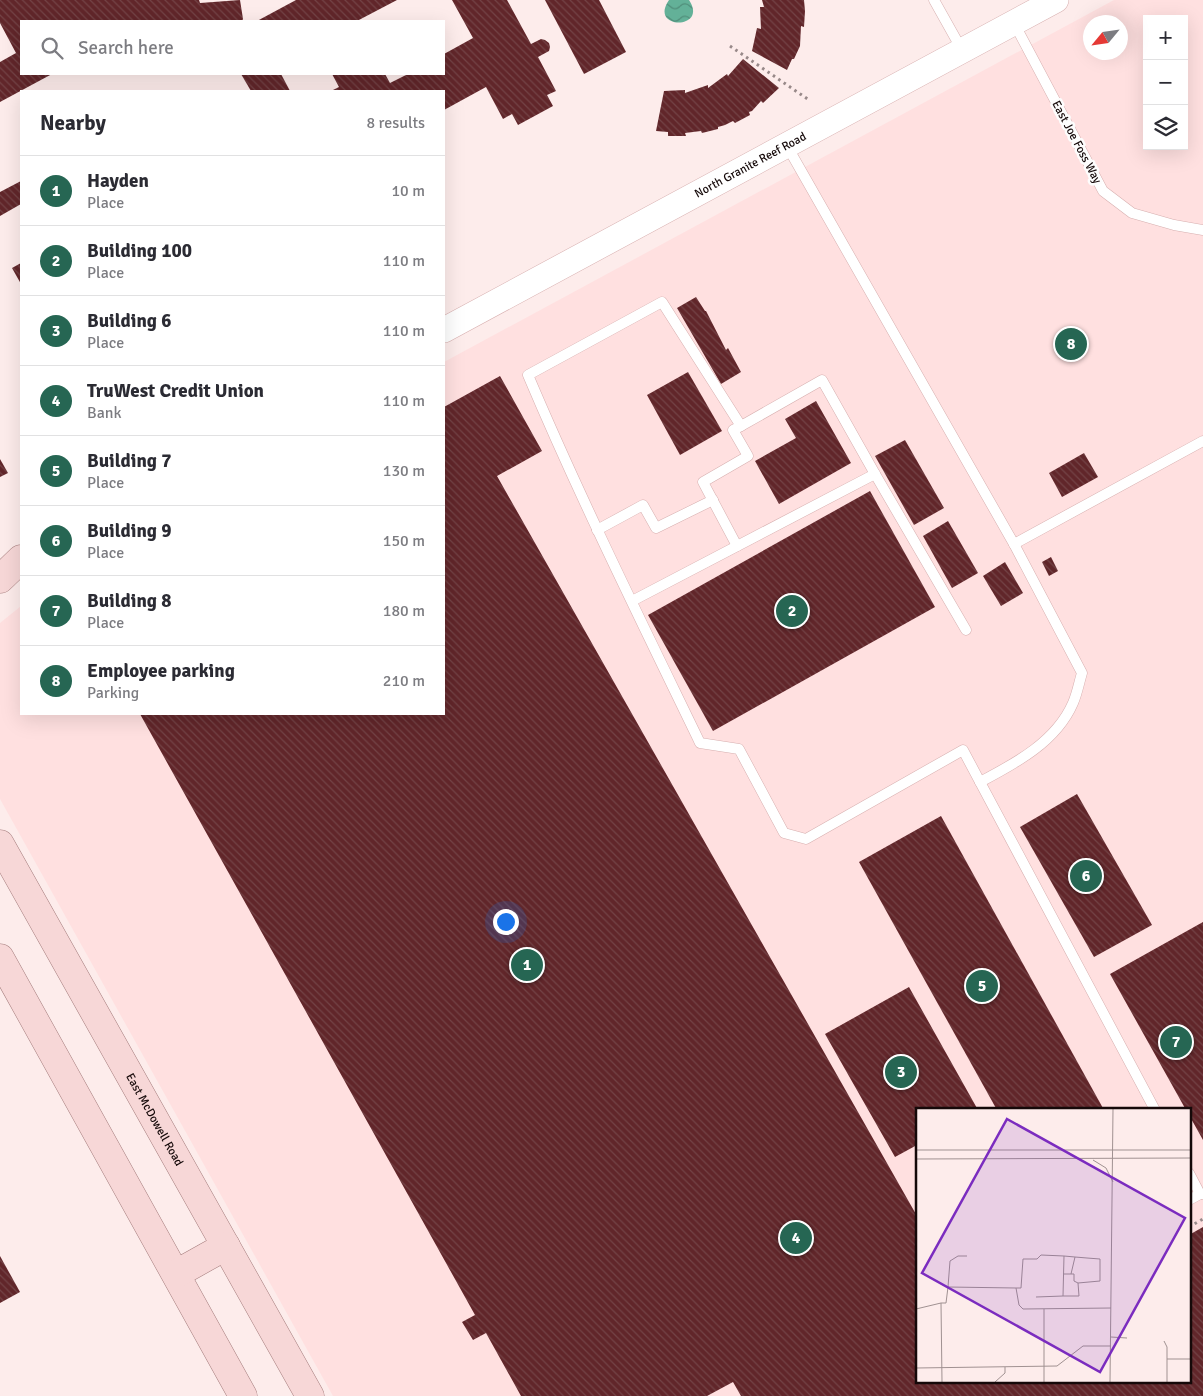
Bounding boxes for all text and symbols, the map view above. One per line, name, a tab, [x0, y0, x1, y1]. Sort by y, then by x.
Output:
north arrow	[1083, 15, 1128, 60]
map controls	[1143, 15, 1188, 150]
button: +	[1143, 15, 1188, 60]
search box	[20, 20, 445, 75]
icon: search	[38, 34, 66, 62]
text: Search here	[78, 36, 174, 60]
button: −	[1143, 60, 1188, 105]
street label: East Joe Foss Way	[1048, 98, 1105, 187]
button: layers	[1143, 105, 1188, 150]
text: Nearby	[40, 110, 106, 136]
text: 8 results	[366, 113, 425, 133]
street label: North Granite Reef Road	[692, 129, 809, 201]
text: Hayden	[87, 169, 149, 193]
text: 1	[52, 181, 60, 201]
text: 10 m	[391, 181, 425, 201]
text: Place	[87, 193, 124, 213]
text: Building 100	[87, 239, 192, 263]
text: 2	[52, 251, 60, 271]
text: 110 m	[383, 251, 425, 271]
text: Place	[87, 263, 124, 283]
text: Building 6	[87, 309, 172, 333]
text: 3	[52, 321, 60, 341]
text: 110 m	[383, 321, 425, 341]
pin: 8	[1055, 325, 1087, 363]
text: Place	[87, 333, 124, 353]
text: TruWest Credit Union	[87, 379, 264, 403]
text: 4	[52, 391, 60, 411]
text: 110 m	[383, 391, 425, 411]
text: Bank	[87, 403, 122, 423]
text: Building 7	[87, 449, 172, 473]
text: 5	[52, 461, 60, 481]
text: 130 m	[383, 461, 425, 481]
text: Place	[87, 473, 124, 493]
text: Building 9	[87, 519, 172, 543]
text: 6	[52, 531, 60, 551]
text: 150 m	[383, 531, 425, 551]
text: Place	[87, 543, 124, 563]
text: Building 8	[87, 589, 172, 613]
pin: 2	[776, 592, 808, 630]
text: 7	[52, 601, 60, 621]
text: 180 m	[383, 601, 425, 621]
text: Place	[87, 613, 124, 633]
text: Employee parking	[87, 659, 235, 683]
text: 8	[52, 671, 60, 691]
text: 210 m	[383, 671, 425, 691]
text: Parking	[87, 683, 139, 703]
pin: 6	[1070, 857, 1102, 895]
your location	[493, 909, 519, 935]
pin: 1	[511, 946, 543, 984]
pin: 5	[966, 967, 998, 1005]
pin: 7	[1160, 1023, 1192, 1061]
pin: 3	[885, 1053, 917, 1091]
street label: East McDowell Road	[122, 1071, 186, 1169]
inset map	[916, 1108, 1190, 1384]
pin: 4	[780, 1219, 812, 1257]

